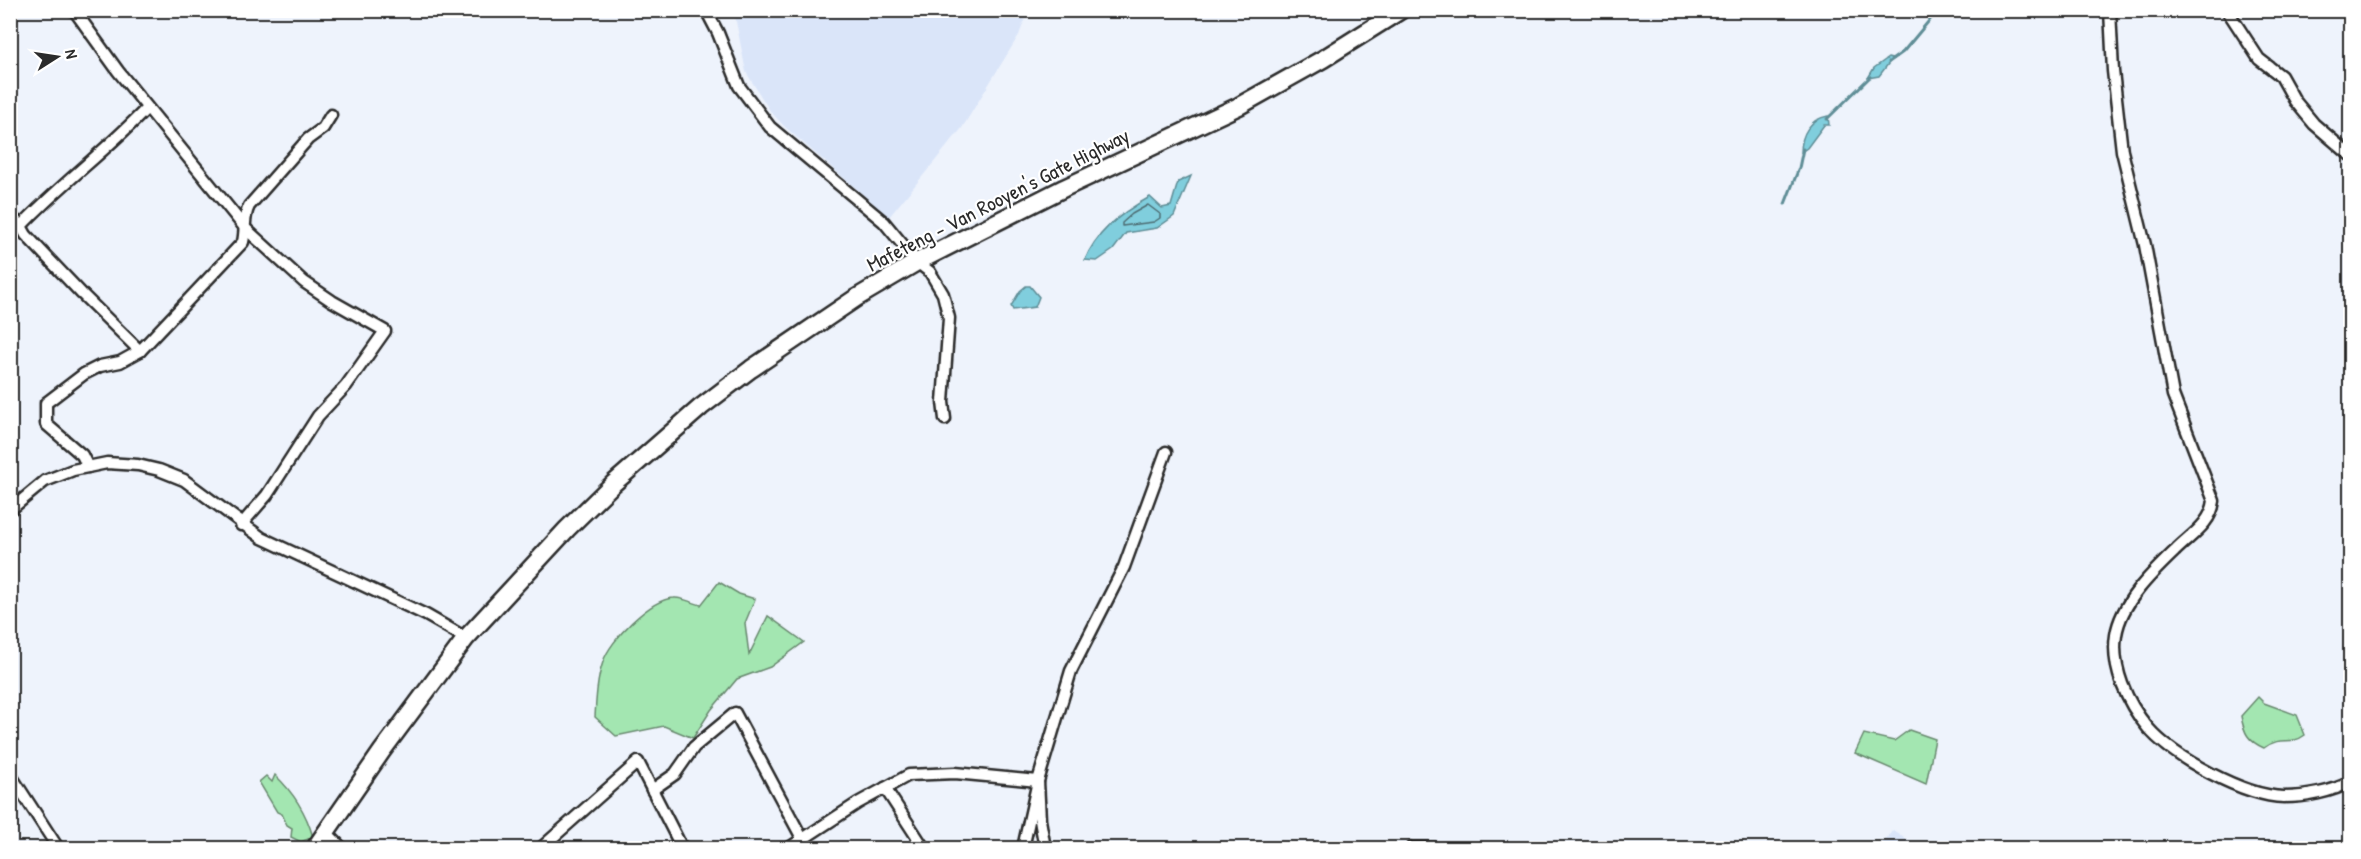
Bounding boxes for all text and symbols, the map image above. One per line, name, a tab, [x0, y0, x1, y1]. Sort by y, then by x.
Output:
north arrow	[27, 27, 87, 87]
text: N	[60, 47, 83, 61]
street label: Mafeteng - Van Rooyen's Gate Highway	[861, 120, 1134, 279]

